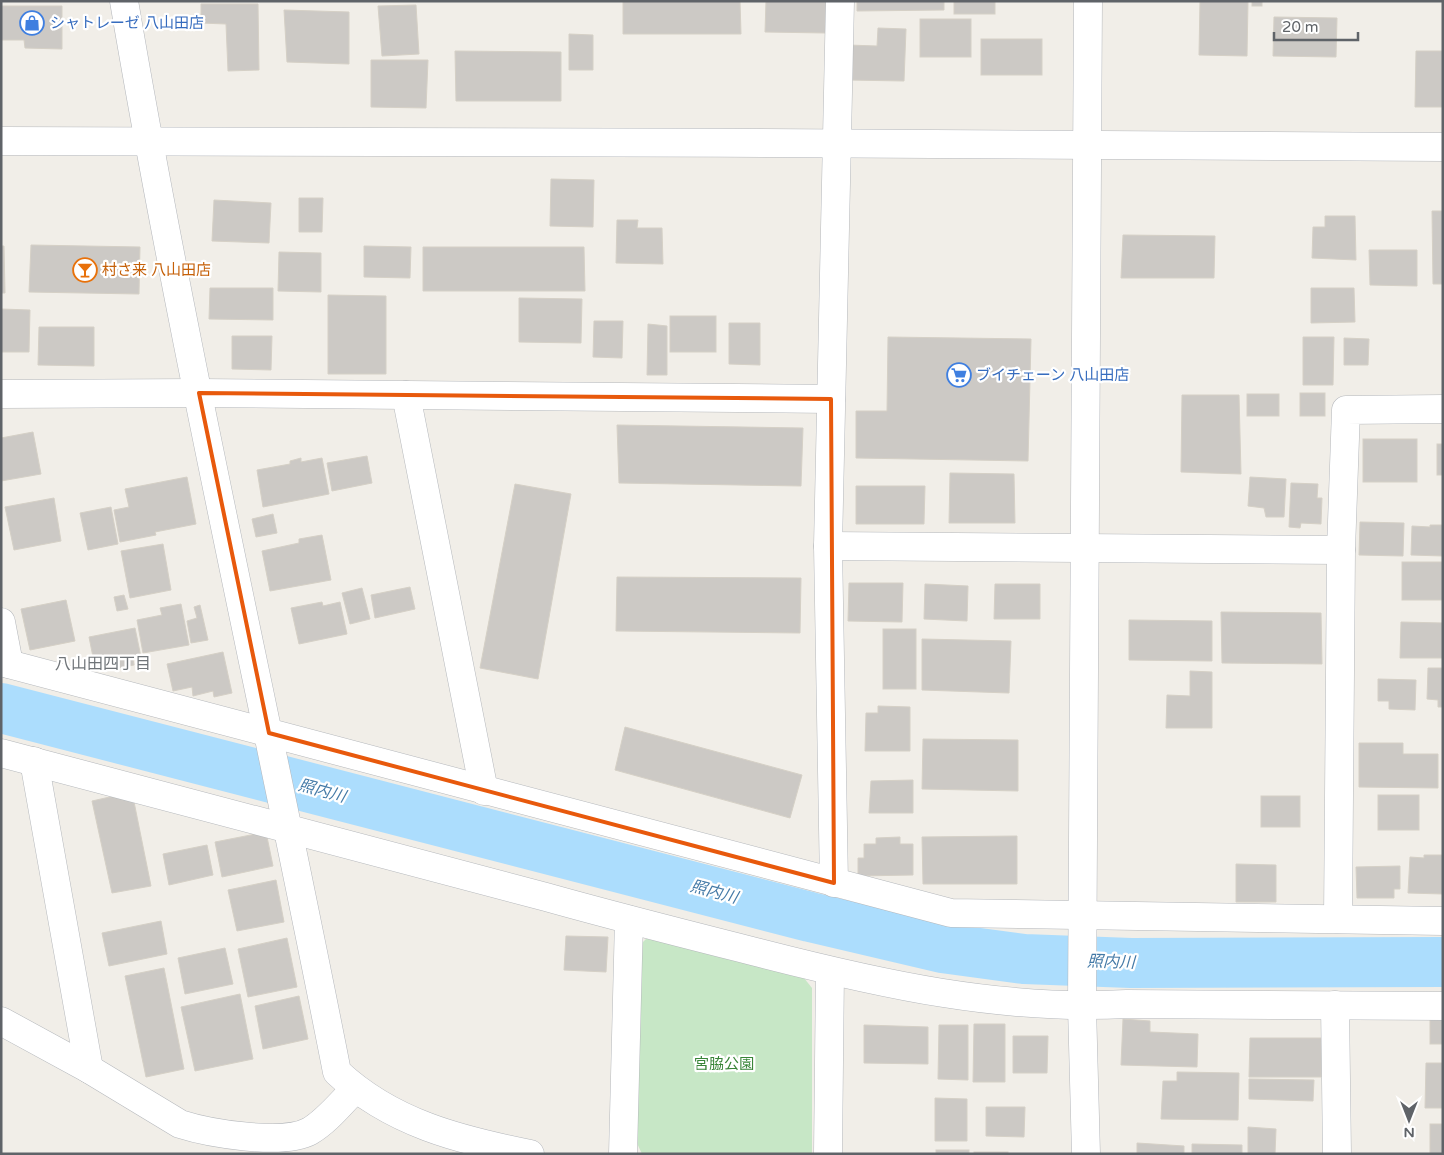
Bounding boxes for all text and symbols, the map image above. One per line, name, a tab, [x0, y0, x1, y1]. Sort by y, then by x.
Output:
shop icon: シャトレーゼ 八山田店	[19, 10, 45, 36]
scale bar	[1274, 10, 1358, 42]
place label: シャトレーゼ 八山田店	[50, 14, 204, 32]
text: 20 m	[1282, 18, 1319, 36]
bar icon: 村さ来 八山田店	[72, 257, 98, 283]
place label: 村さ来 八山田店	[102, 261, 211, 279]
supermarket icon: ブイチェーン 八山田店	[946, 362, 972, 388]
place label: ブイチェーン 八山田店	[976, 366, 1129, 384]
district label: 八山田四丁目	[55, 654, 151, 674]
water label: 照内川	[296, 775, 350, 807]
water label: 照内川	[688, 876, 742, 908]
water label: 照内川	[1087, 951, 1137, 973]
park label: 宮脇公園	[694, 1055, 754, 1073]
north arrow	[1384, 1095, 1434, 1145]
text: N	[1403, 1124, 1415, 1141]

